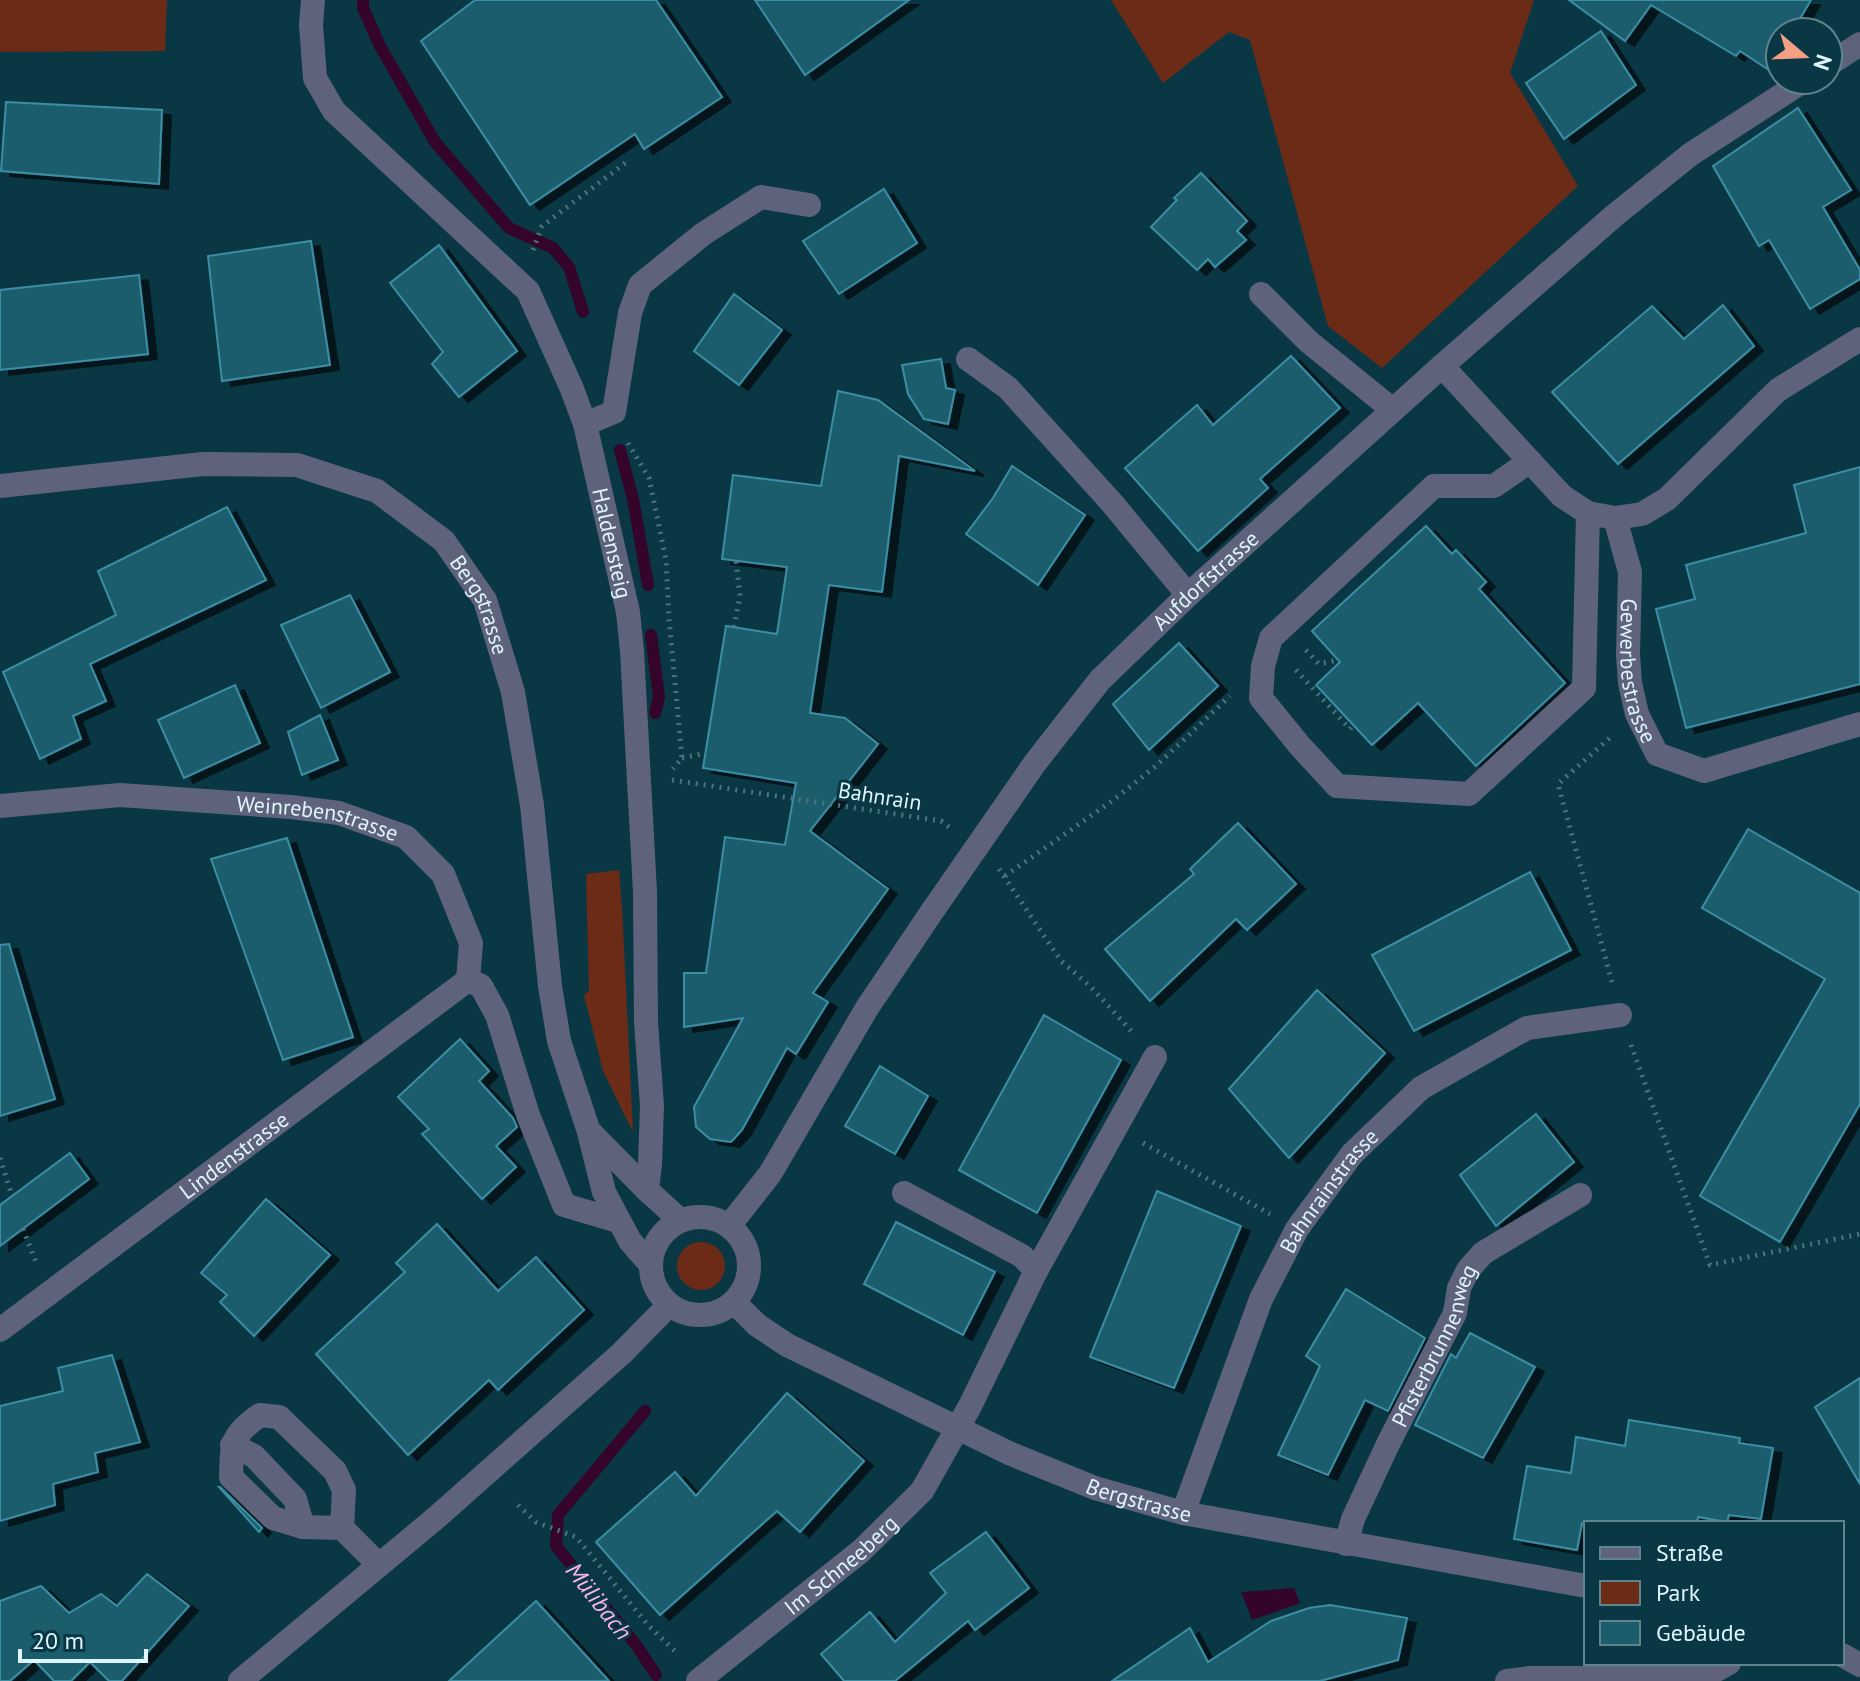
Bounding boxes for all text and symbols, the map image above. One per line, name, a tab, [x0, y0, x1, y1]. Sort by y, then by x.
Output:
north arrow	[1764, 16, 1844, 96]
text: N	[1807, 51, 1839, 74]
street label: Haldensteig	[586, 485, 638, 601]
street label: Aufdorfstrasse	[1146, 524, 1264, 636]
street label: Bergstrasse	[444, 549, 515, 658]
street label: Gewerbestrasse	[1614, 598, 1663, 748]
street label: Bahnrain	[836, 776, 924, 816]
street label: Weinrebenstrasse	[236, 789, 402, 847]
street label: Lindenstrasse	[174, 1105, 294, 1205]
street label: Bahnrainstrasse	[1273, 1122, 1384, 1258]
street label: Pfisterbrunnenweg	[1385, 1259, 1483, 1432]
street label: Bergstrasse	[1082, 1472, 1194, 1528]
street label: Im Schneeberg	[778, 1509, 903, 1621]
legend	[1584, 1521, 1844, 1665]
text: Straße	[1656, 1537, 1723, 1568]
water label: Mülibach	[559, 1556, 639, 1646]
text: Park	[1656, 1577, 1701, 1608]
scale bar	[20, 1613, 146, 1663]
text: Gebäude	[1656, 1617, 1746, 1648]
text: 20 m	[32, 1625, 84, 1656]

